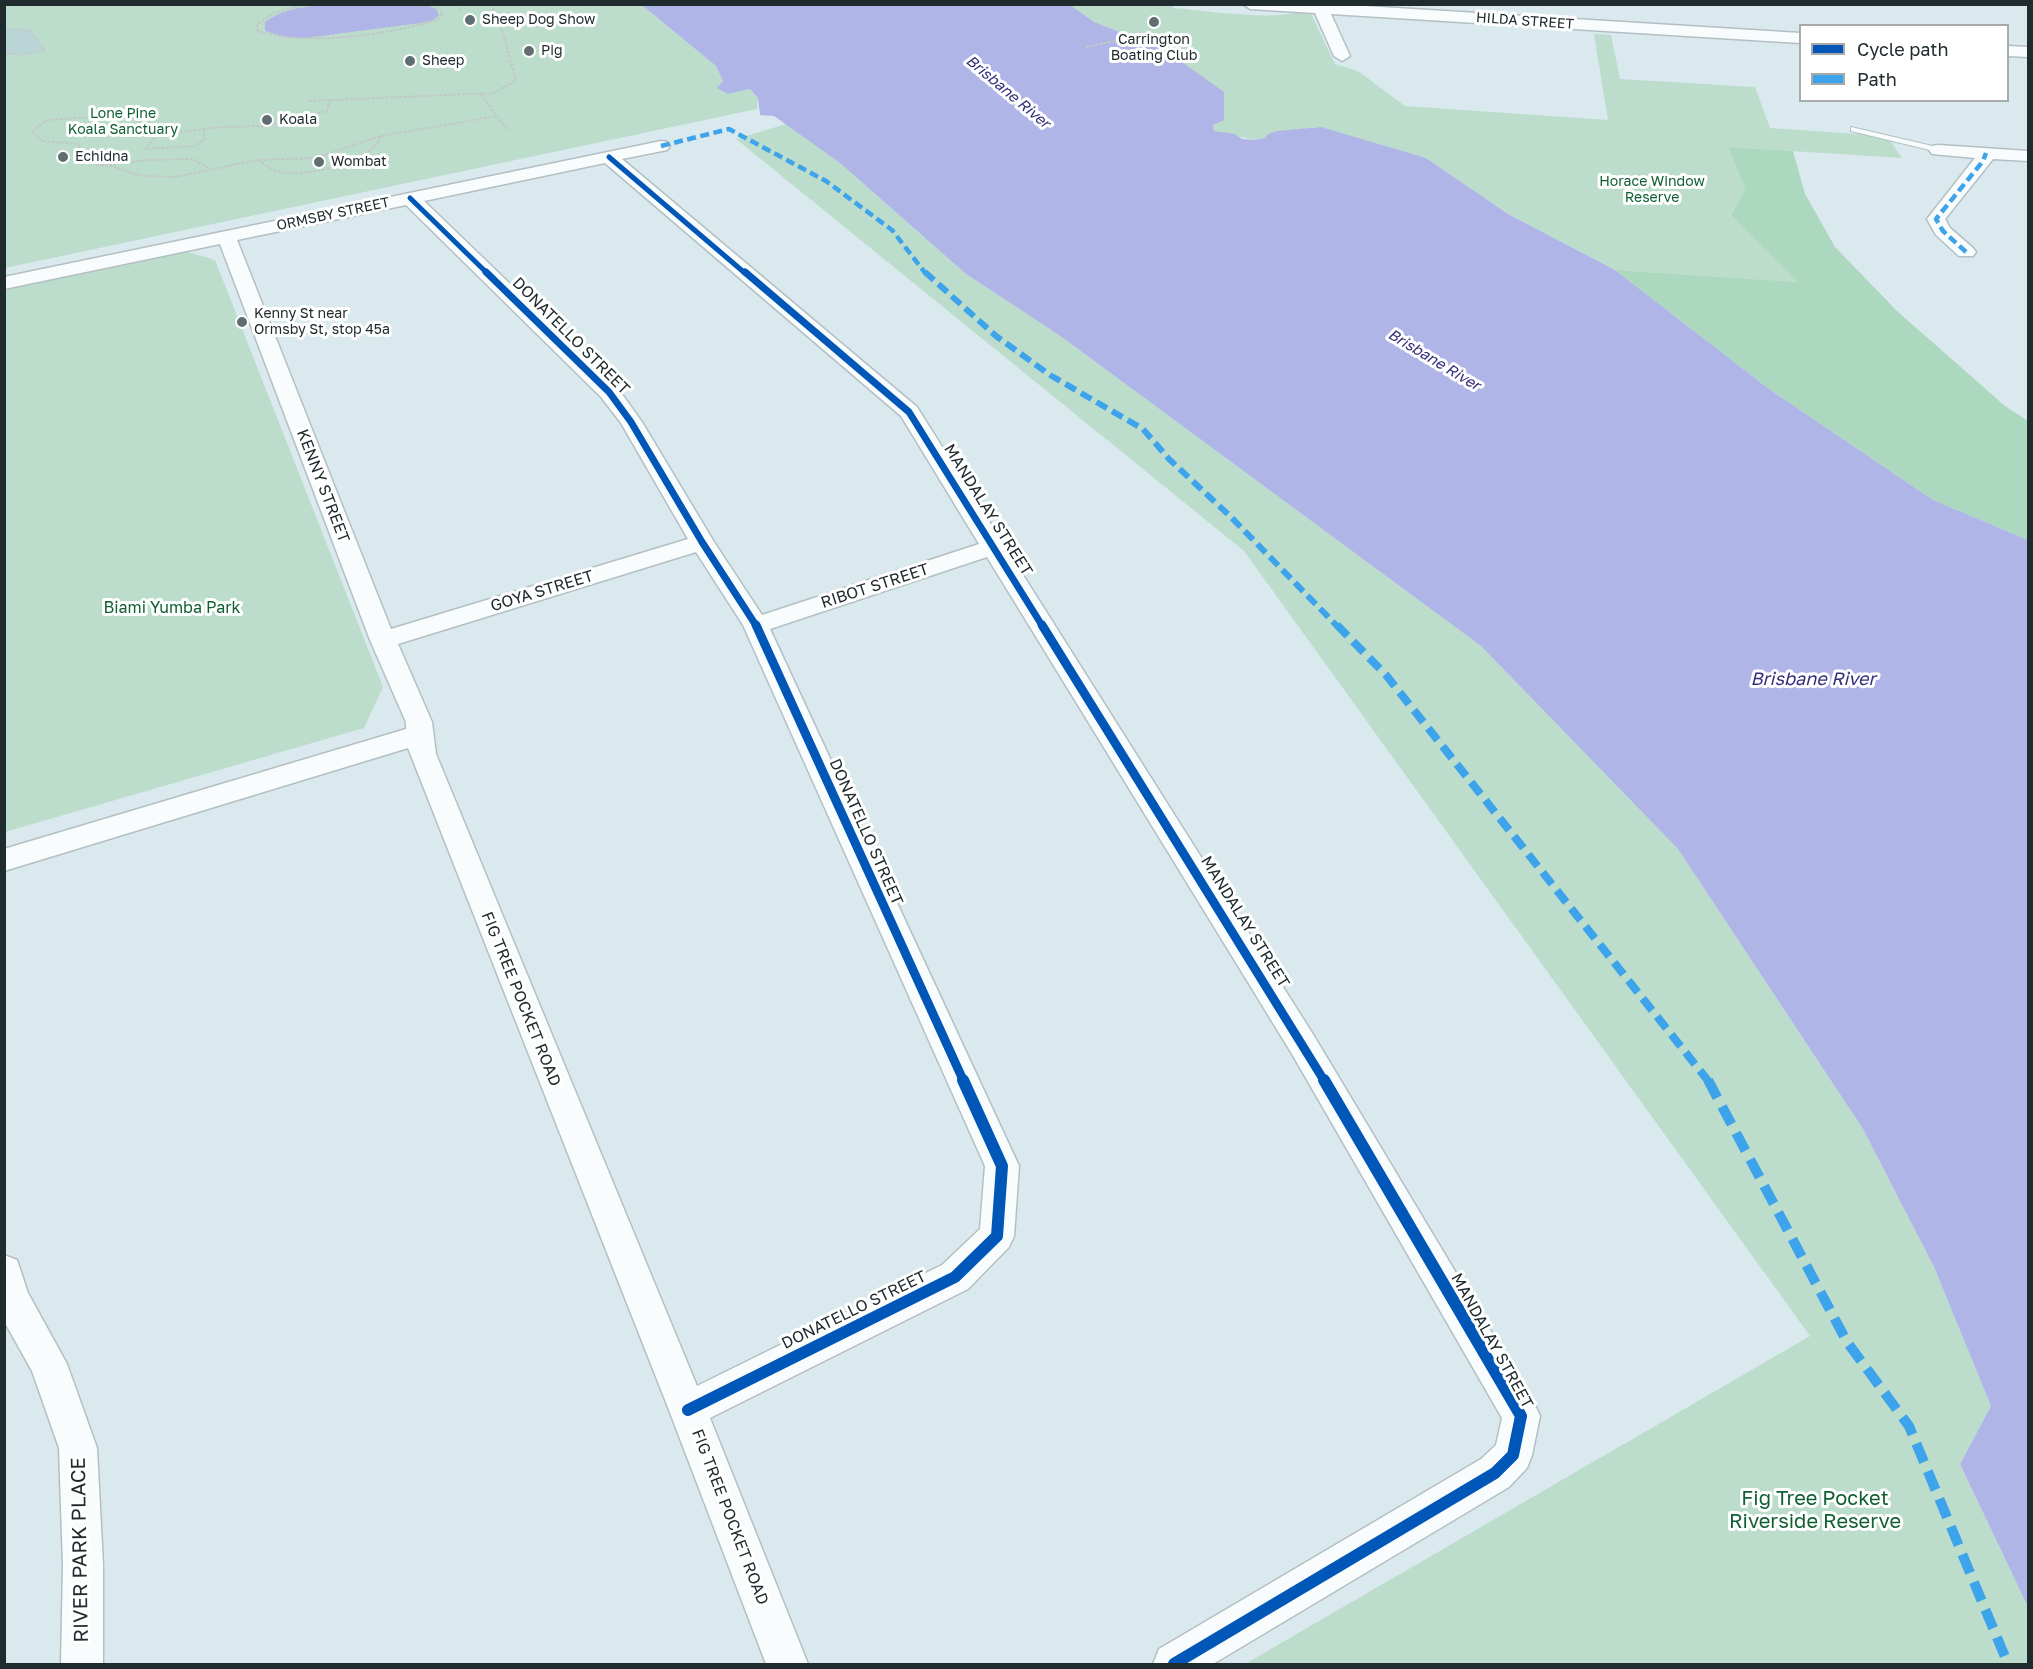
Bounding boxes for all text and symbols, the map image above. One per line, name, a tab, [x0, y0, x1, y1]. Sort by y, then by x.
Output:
street label: HILDA STREET	[1475, 9, 1575, 33]
place label: Sheep Dog Show	[482, 12, 595, 28]
marker: Sheep Dog Show	[463, 13, 477, 27]
marker: Carrington Boating Club	[1147, 15, 1161, 29]
legend	[1799, 24, 2009, 102]
place label: Carrington Boating Club	[1111, 32, 1197, 64]
text: Cycle path	[1857, 38, 1949, 60]
place label: Pig	[541, 43, 563, 59]
marker: Pig	[522, 44, 536, 58]
water label: Brisbane River	[962, 52, 1054, 132]
place label: Sheep	[422, 53, 464, 69]
marker: Sheep	[403, 54, 417, 68]
text: Path	[1857, 68, 1897, 90]
park label: Lone Pine Koala Sanctuary	[68, 106, 178, 138]
place label: Koala	[279, 112, 317, 128]
marker: Koala	[260, 113, 274, 127]
place label: Echidna	[75, 149, 129, 165]
marker: Echidna	[56, 150, 70, 164]
place label: Wombat	[331, 154, 387, 170]
marker: Wombat	[312, 155, 326, 169]
park label: Horace Window Reserve	[1599, 174, 1705, 206]
street label: ORMSBY STREET	[275, 194, 391, 234]
street label: DONATELLO STREET	[508, 273, 634, 399]
place label: Kenny St near Ormsby St, stop 45a	[254, 306, 390, 338]
marker: Kenny St near Ormsby St, stop 45a	[235, 315, 249, 329]
water label: Brisbane River	[1385, 325, 1483, 395]
street label: KENNY STREET	[293, 427, 353, 545]
street label: MANDALAY STREET	[940, 441, 1036, 579]
street label: RIBOT STREET	[819, 559, 931, 613]
street label: GOYA STREET	[488, 566, 596, 616]
park label: Biami Yumba Park	[103, 598, 241, 618]
water label: Brisbane River	[1751, 668, 1875, 690]
street label: DONATELLO STREET	[825, 756, 907, 908]
street label: MANDALAY STREET	[1197, 853, 1293, 991]
street label: FIG TREE POCKET ROAD	[477, 909, 565, 1089]
street label: DONATELLO STREET	[779, 1267, 929, 1353]
street label: MANDALAY STREET	[1447, 1270, 1537, 1412]
street label: FIG TREE POCKET ROAD	[688, 1426, 772, 1608]
street label: RIVER PARK PLACE	[66, 1457, 94, 1643]
park label: Fig Tree Pocket Riverside Reserve	[1729, 1487, 1901, 1534]

